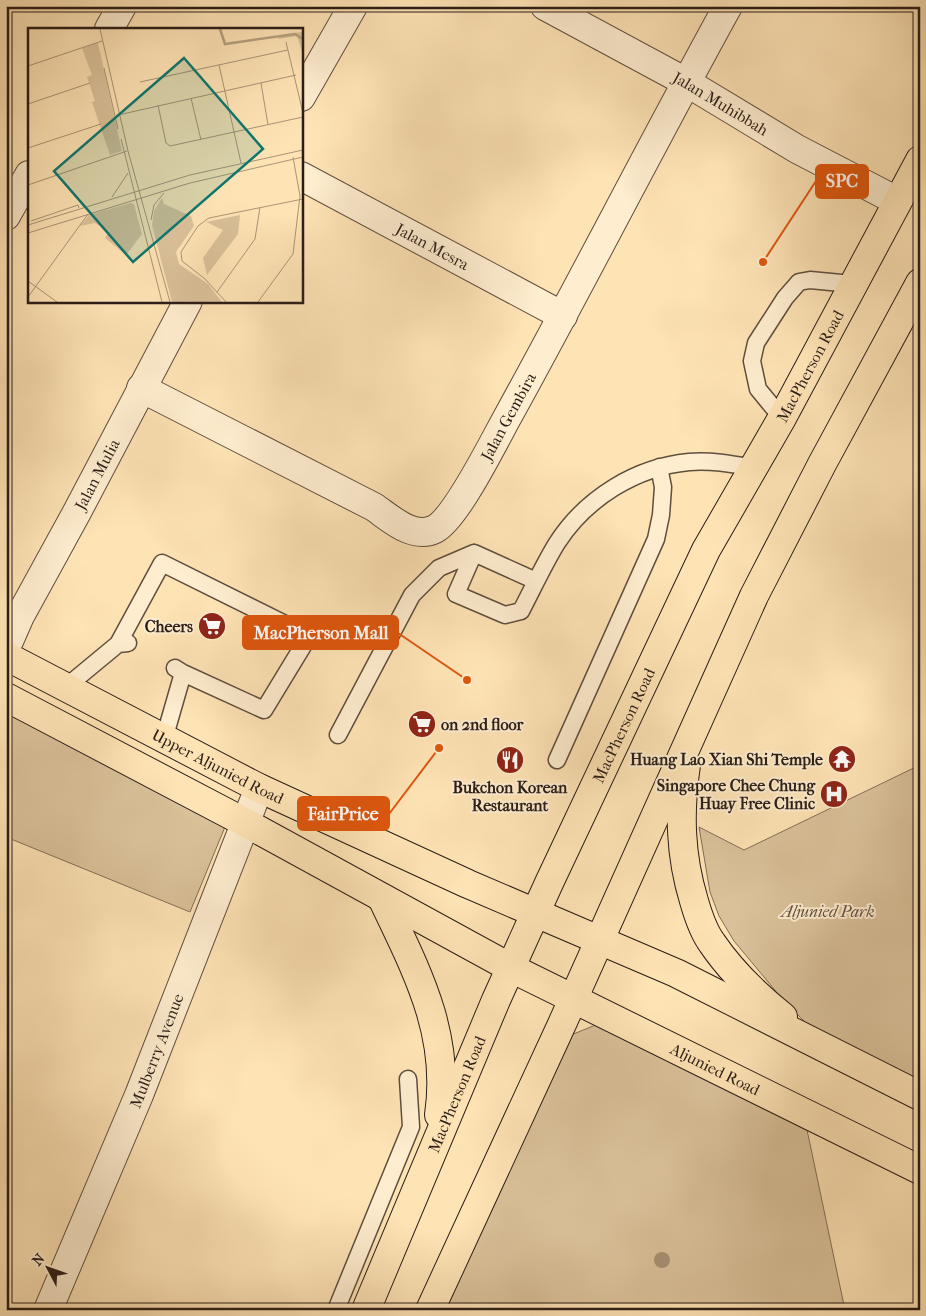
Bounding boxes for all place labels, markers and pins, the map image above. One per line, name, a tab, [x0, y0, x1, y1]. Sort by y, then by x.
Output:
callout: SPC	[816, 165, 868, 198]
supermarket icon: Cheers	[197, 611, 227, 641]
callout: MacPherson Mall	[243, 616, 398, 649]
place label: Cheers	[145, 617, 193, 636]
supermarket icon: on 2nd floor	[407, 709, 437, 739]
place label: on 2nd floor	[441, 715, 525, 734]
temple icon: Huang Lao Xian Shi Temple	[827, 744, 857, 774]
restaurant icon: Bukchon Korean Restaurant	[495, 745, 525, 775]
place label: Huang Lao Xian Shi Temple	[630, 750, 823, 770]
place label: Singapore Chee Chung Huay Free Clinic	[657, 776, 815, 814]
place label: Bukchon Korean Restaurant	[453, 778, 568, 815]
hospital icon: Singapore Chee Chung Huay Free Clinic	[819, 779, 849, 809]
callout: FairPrice	[298, 797, 389, 830]

